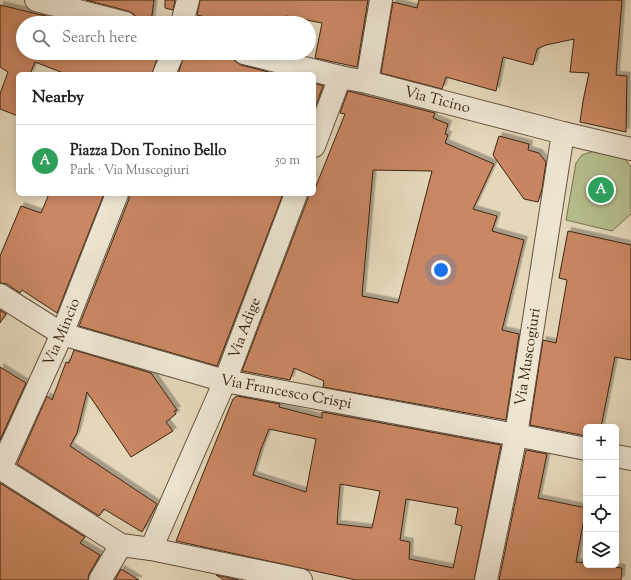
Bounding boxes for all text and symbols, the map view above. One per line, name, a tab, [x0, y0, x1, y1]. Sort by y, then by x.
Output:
search box	[16, 16, 316, 60]
icon: search	[30, 27, 52, 49]
text: Search here	[62, 28, 137, 49]
street label: Via Ticino	[402, 82, 473, 119]
text: Nearby	[32, 86, 84, 110]
text: Piazza Don Tonino Bello	[70, 141, 226, 162]
text: A	[40, 152, 50, 170]
text: 50 m	[275, 152, 300, 170]
text: Park · Via Muscogiuri	[70, 162, 189, 180]
pin: A	[588, 175, 614, 205]
your location	[431, 260, 451, 280]
street label: Via Mincio	[38, 295, 86, 369]
street label: Via Adige	[224, 295, 266, 362]
street label: Via Muscogiuri	[510, 307, 546, 407]
street label: Via Francesco Crispi	[219, 370, 353, 415]
map controls	[583, 424, 619, 568]
button: +	[583, 424, 619, 460]
button: −	[583, 460, 619, 496]
button: locate	[583, 496, 619, 532]
button: layers	[583, 532, 619, 568]

